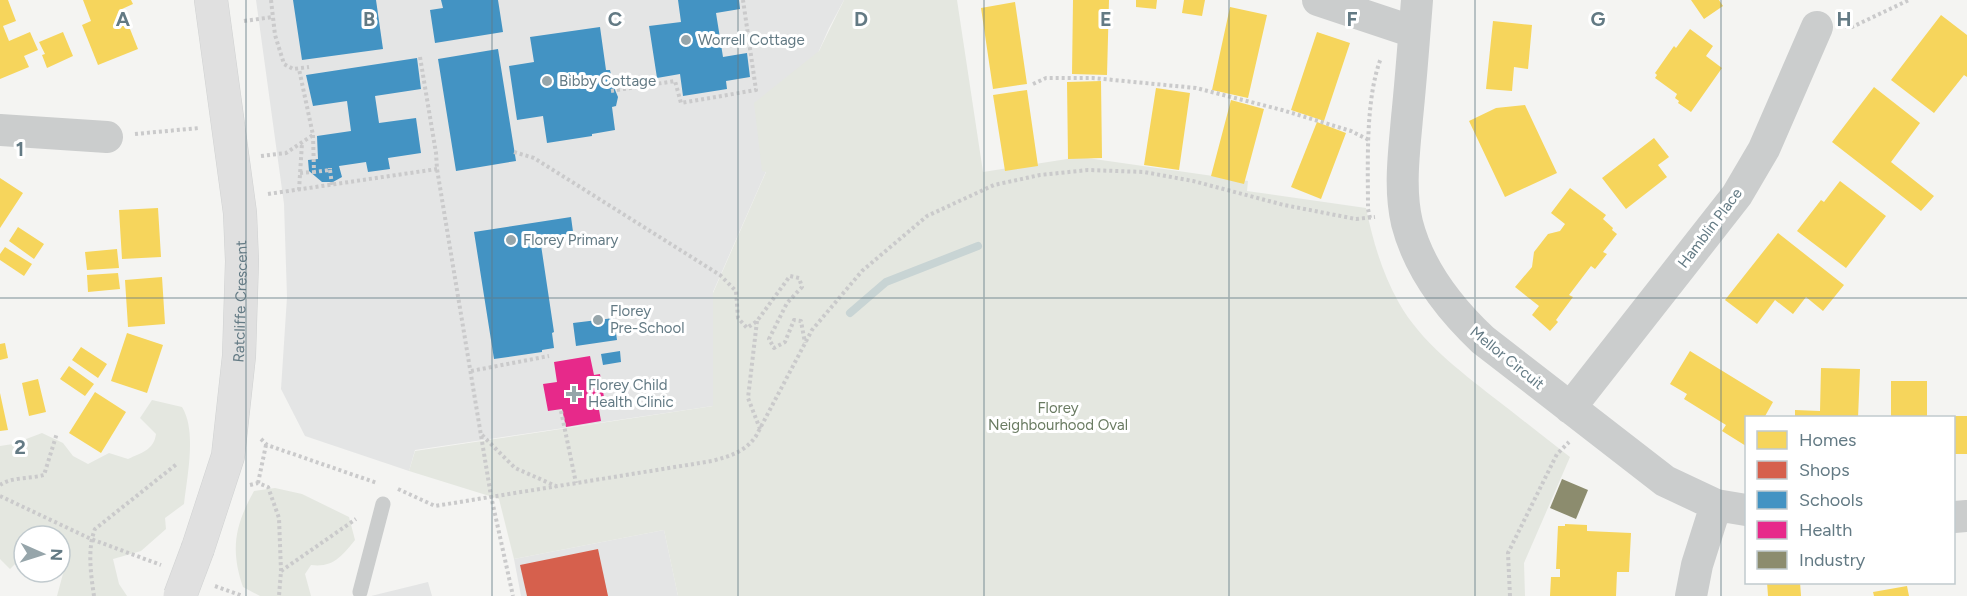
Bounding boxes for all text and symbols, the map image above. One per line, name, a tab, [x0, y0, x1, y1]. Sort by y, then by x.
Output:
text: A	[116, 7, 131, 31]
text: B	[363, 7, 375, 31]
text: C	[608, 7, 622, 31]
text: D	[854, 7, 868, 31]
text: E	[1100, 7, 1112, 31]
text: F	[1346, 7, 1358, 31]
text: G	[1591, 7, 1606, 31]
text: H	[1837, 7, 1852, 31]
place label: Worrell Cottage	[698, 31, 805, 49]
marker: Worrell Cottage	[679, 33, 693, 47]
place label: Bibby Cottage	[559, 72, 656, 90]
marker: Bibby Cottage	[540, 74, 554, 88]
text: 1	[16, 137, 24, 161]
street label: Hamblin Place	[1674, 185, 1746, 271]
place label: Florey Primary	[523, 231, 618, 249]
marker: Florey Primary	[504, 233, 518, 247]
street label: Ratcliffe Crescent	[229, 240, 251, 363]
place label: Florey Pre-School	[610, 302, 685, 337]
marker: Florey Pre-School	[591, 313, 605, 327]
street label: Mellor Circuit	[1466, 323, 1548, 394]
place label: Florey Child Health Clinic	[588, 376, 674, 411]
marker: Florey Child Health Clinic	[565, 385, 583, 403]
park label: Florey Neighbourhood Oval	[988, 399, 1128, 434]
legend	[1745, 416, 1955, 584]
text: Homes	[1799, 429, 1857, 451]
text: 2	[14, 435, 26, 459]
text: Shops	[1799, 459, 1850, 481]
text: Schools	[1799, 489, 1863, 511]
text: Health	[1799, 519, 1852, 541]
north arrow	[12, 524, 72, 584]
text: N	[47, 548, 66, 561]
text: Industry	[1799, 549, 1866, 571]

